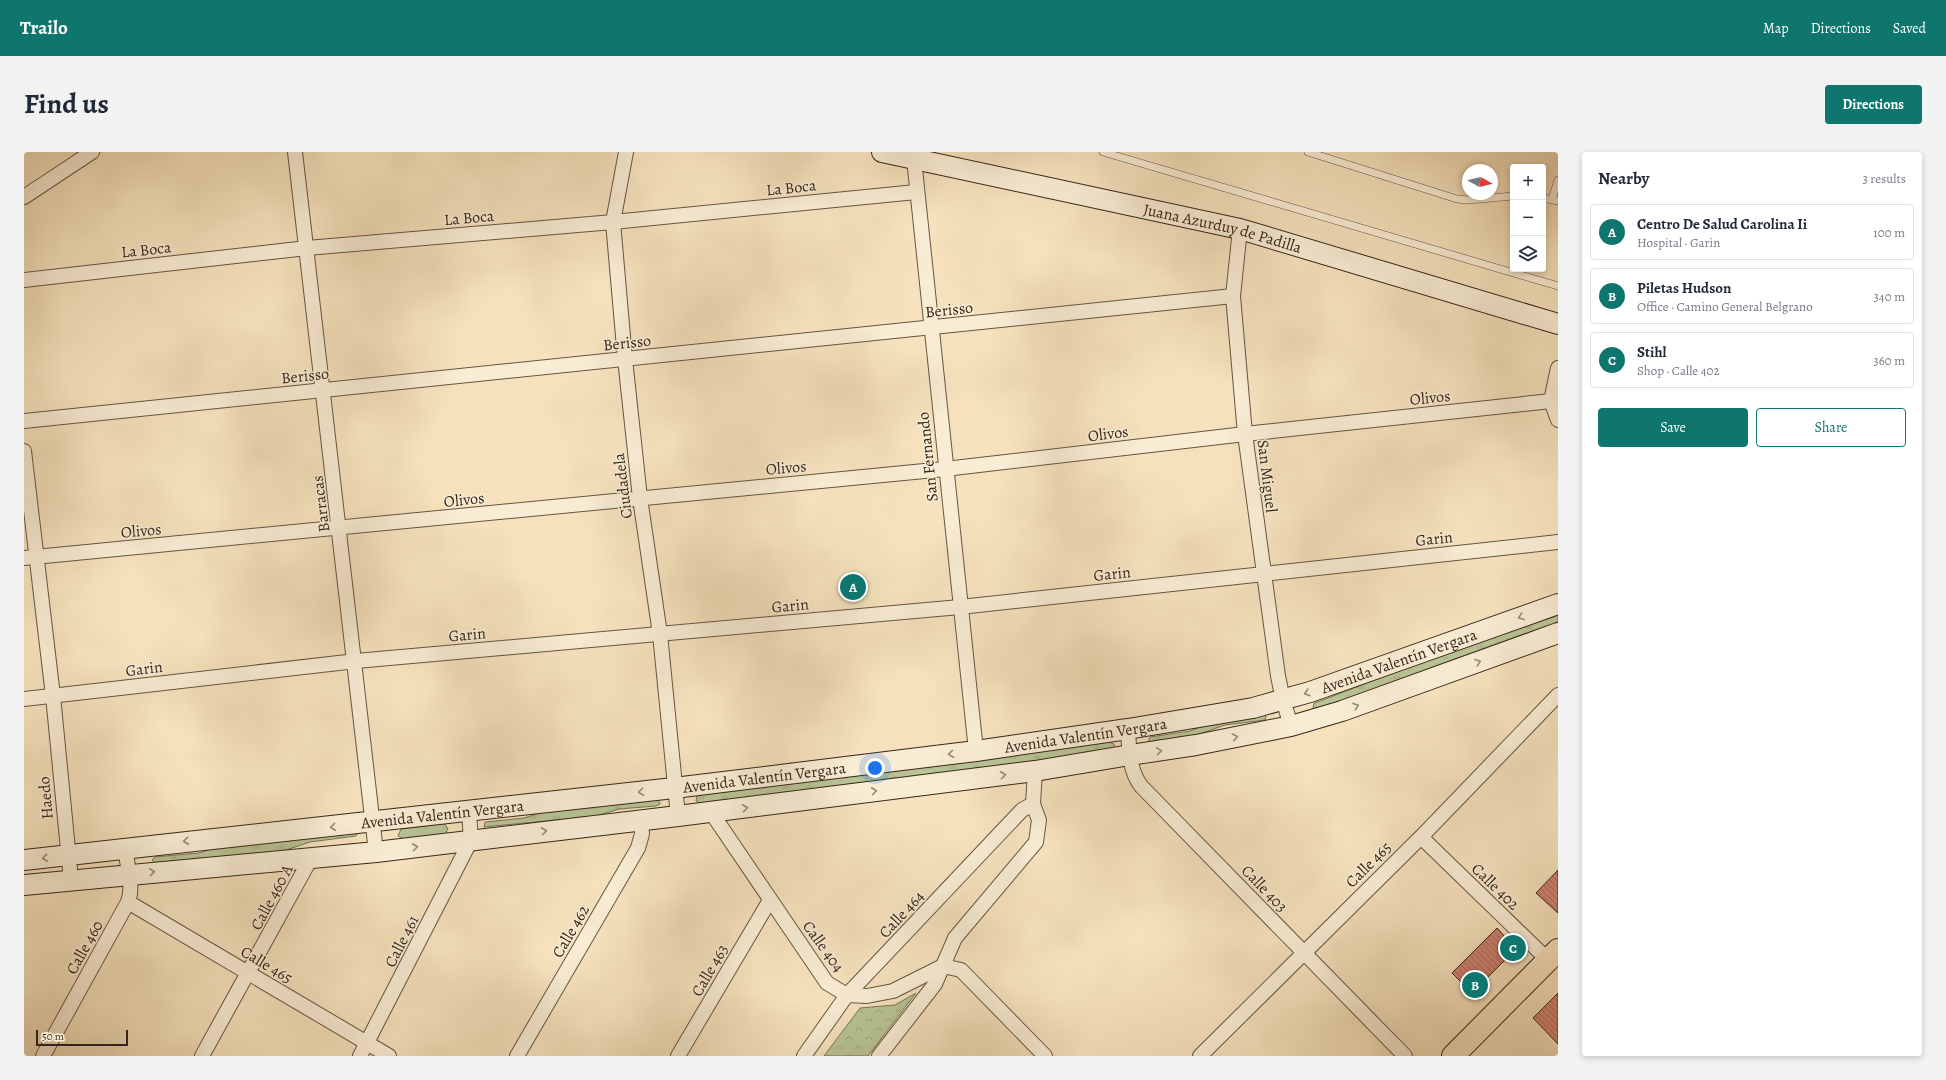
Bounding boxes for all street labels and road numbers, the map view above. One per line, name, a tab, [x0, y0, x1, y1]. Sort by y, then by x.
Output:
street label: La Boca	[765, 174, 818, 202]
street label: Juana Azurduy de Padilla	[1141, 199, 1305, 259]
street label: La Boca	[443, 205, 496, 231]
street label: La Boca	[120, 236, 173, 264]
street label: Berisso	[924, 297, 974, 323]
street label: Berisso	[602, 330, 652, 356]
street label: Berisso	[280, 363, 330, 389]
street label: Olivos	[1409, 385, 1452, 411]
street label: San Fernando	[912, 411, 944, 503]
street label: Olivos	[1087, 421, 1130, 447]
street label: San Miguel	[1252, 438, 1282, 514]
street label: Ciudadela	[608, 451, 638, 520]
street label: Olivos	[765, 455, 807, 481]
street label: Barracas	[307, 474, 335, 534]
street label: Olivos	[443, 487, 486, 513]
street label: Olivos	[120, 518, 162, 544]
street label: Garin	[1414, 526, 1454, 552]
street label: Garin	[1092, 561, 1132, 587]
street label: Garin	[771, 593, 810, 619]
street label: Garin	[448, 622, 487, 648]
street label: Avenida Valentín Vergara	[1317, 624, 1480, 700]
street label: Garin	[124, 656, 164, 682]
street label: Avenida Valentín Vergara	[1002, 713, 1169, 759]
street label: Avenida Valentín Vergara	[681, 757, 848, 799]
street label: Haedo	[33, 776, 59, 820]
street label: Avenida Valentín Vergara	[359, 795, 526, 835]
street label: Calle 465	[1341, 837, 1397, 893]
street label: Calle 402	[1466, 858, 1524, 915]
street label: Calle 460 A	[245, 860, 299, 934]
street label: Calle 403	[1236, 860, 1292, 917]
street label: Calle 464	[874, 886, 929, 943]
street label: Calle 462	[547, 901, 595, 962]
street label: Calle 461	[379, 911, 425, 971]
street label: Calle 460	[61, 916, 109, 979]
street label: Calle 404	[797, 916, 849, 977]
street label: Calle 463	[686, 940, 734, 1001]
street label: Calle 465	[236, 941, 297, 989]

